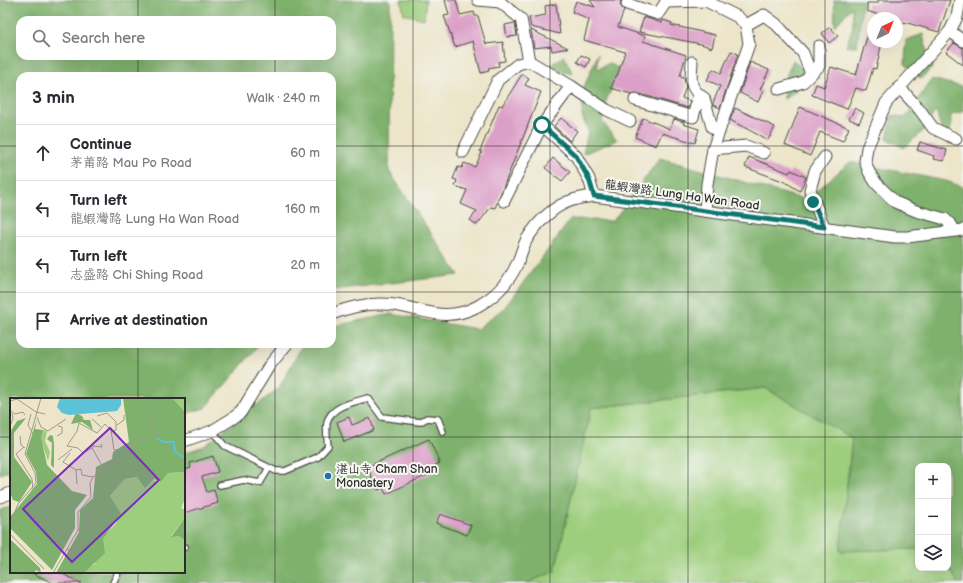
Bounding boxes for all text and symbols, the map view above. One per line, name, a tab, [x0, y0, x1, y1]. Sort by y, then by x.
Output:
north arrow	[867, 12, 903, 48]
search box	[16, 16, 336, 60]
icon: search	[30, 27, 52, 49]
text: Search here	[62, 29, 145, 48]
text: 3 min	[32, 88, 75, 108]
text: Walk · 240 m	[246, 90, 320, 106]
route start	[533, 116, 551, 134]
text: Continue	[70, 135, 132, 154]
icon: ahead	[32, 142, 54, 164]
text: 60 m	[290, 145, 320, 161]
text: 茅莆路 Mau Po Road	[70, 155, 192, 171]
street label: 龍蝦灣路 Lung Ha Wan Road	[604, 177, 760, 214]
text: Turn left	[70, 191, 127, 210]
route end	[804, 193, 822, 211]
icon: left	[32, 198, 54, 220]
text: 160 m	[285, 201, 320, 217]
text: 龍蝦灣路 Lung Ha Wan Road	[70, 211, 239, 227]
text: Turn left	[70, 247, 127, 266]
icon: left	[32, 254, 54, 276]
text: 20 m	[290, 257, 320, 273]
text: 志盛路 Chi Shing Road	[70, 267, 203, 283]
icon: arrive	[32, 310, 54, 332]
text: Arrive at destination	[70, 311, 208, 330]
inset map	[10, 398, 185, 573]
place label: 湛山寺 Cham Shan Monastery	[336, 462, 438, 491]
map controls	[915, 463, 951, 571]
button: +	[915, 463, 951, 499]
marker: 湛山寺 Cham Shan Monastery	[323, 471, 333, 481]
button: −	[915, 499, 951, 535]
button: layers	[915, 535, 951, 571]

